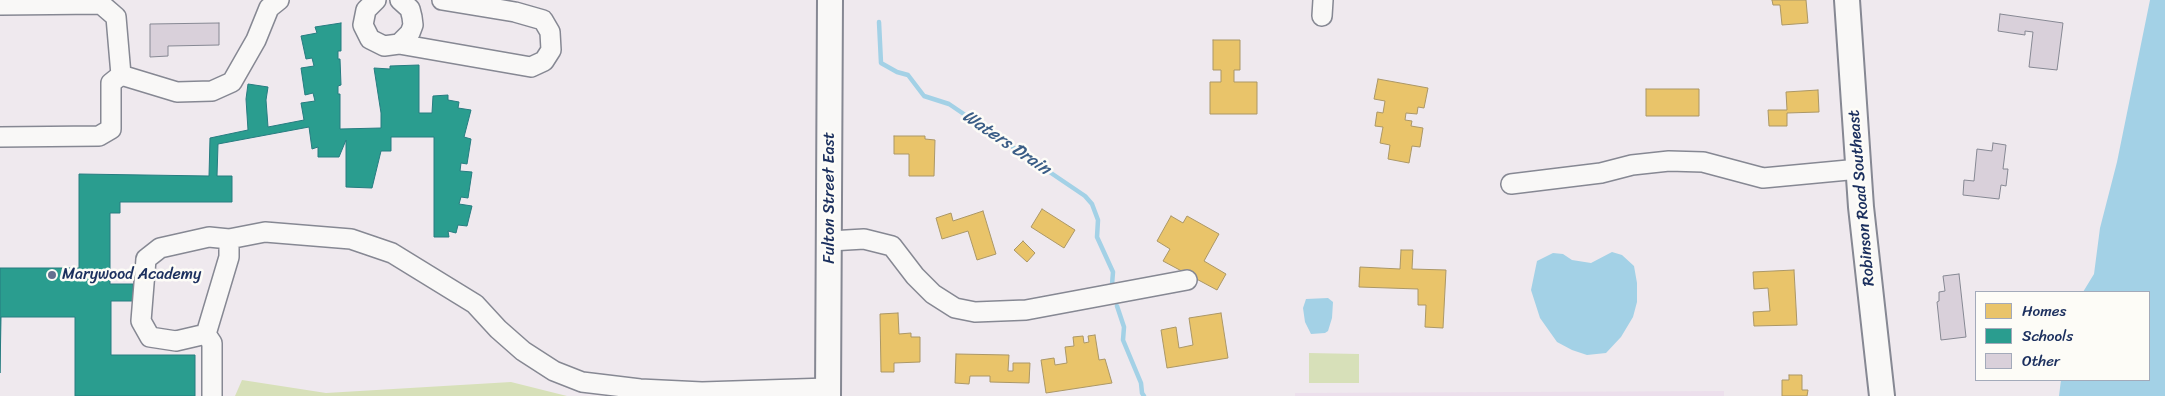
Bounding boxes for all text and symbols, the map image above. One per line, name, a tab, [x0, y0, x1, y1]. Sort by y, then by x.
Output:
water label: Waters Drain	[958, 106, 1054, 180]
street label: Robinson Road Southeast	[1845, 109, 1879, 287]
street label: Fulton Street East	[820, 132, 840, 264]
place label: Marywood Academy	[62, 265, 201, 285]
marker: Marywood Academy	[46, 269, 58, 281]
legend	[1975, 291, 2150, 381]
text: Homes	[2022, 298, 2066, 324]
text: Schools	[2022, 323, 2073, 349]
text: Other	[2022, 348, 2060, 374]

